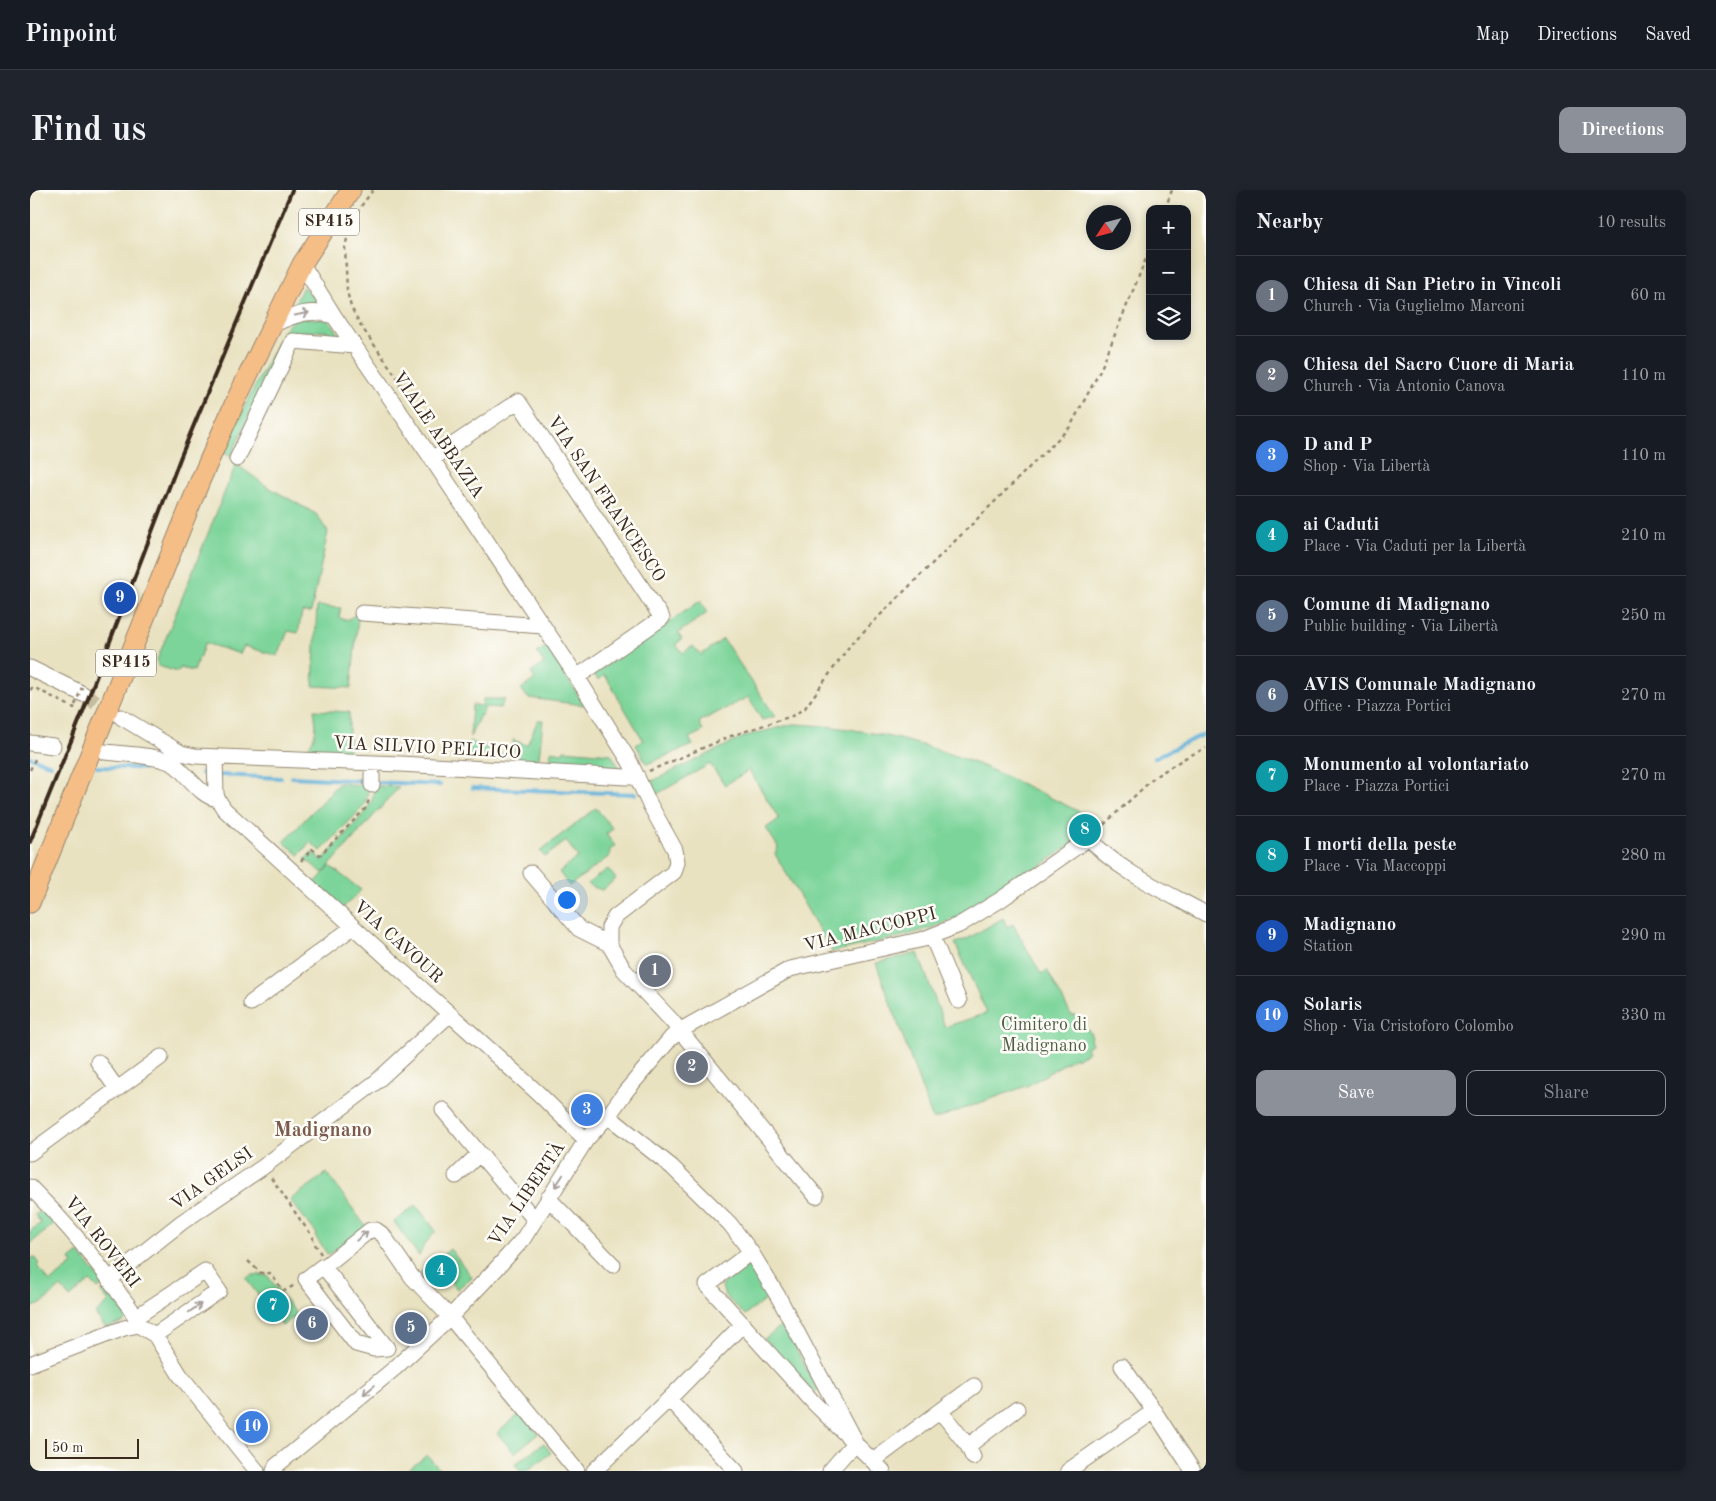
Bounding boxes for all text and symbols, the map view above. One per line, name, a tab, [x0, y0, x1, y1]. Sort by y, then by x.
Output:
text: Pinpoint	[25, 23, 117, 47]
text: Map	[1476, 26, 1509, 44]
text: Directions	[1537, 26, 1617, 44]
text: Saved	[1645, 26, 1691, 44]
button: Directions	[1559, 107, 1686, 153]
text: Find us	[30, 113, 146, 148]
north arrow	[1086, 205, 1131, 250]
map controls	[1146, 205, 1191, 340]
button: +	[1146, 205, 1191, 250]
road number: SP415	[299, 208, 359, 236]
text: Nearby	[1256, 212, 1324, 233]
text: 10 results	[1597, 215, 1666, 231]
button: −	[1146, 250, 1191, 295]
text: Chiesa di San Pietro in Vincoli	[1303, 276, 1561, 295]
text: 1	[1267, 288, 1277, 304]
text: 60 m	[1630, 288, 1666, 304]
button: layers	[1146, 295, 1191, 340]
text: Church · Via Guglielmo Marconi	[1303, 299, 1525, 315]
one-way arrow	[294, 309, 310, 318]
text: Chiesa del Sacro Cuore di Maria	[1303, 356, 1574, 375]
street label: VIALE ABBAZIA	[389, 368, 487, 502]
text: 2	[1267, 368, 1277, 384]
text: 110 m	[1621, 368, 1666, 384]
text: Church · Via Antonio Canova	[1303, 379, 1505, 395]
street label: VIA SAN FRANCESCO	[544, 413, 668, 585]
text: D and P	[1303, 436, 1372, 455]
text: 3	[1267, 448, 1277, 464]
text: 110 m	[1621, 448, 1666, 464]
text: Shop · Via Libertà	[1303, 459, 1430, 475]
text: ai Caduti	[1303, 516, 1379, 535]
text: 4	[1267, 528, 1277, 544]
text: 210 m	[1621, 528, 1666, 544]
text: Place · Via Caduti per la Libertà	[1303, 539, 1526, 555]
pin: 9	[104, 579, 136, 617]
text: Comune di Madignano	[1303, 596, 1490, 615]
text: 5	[1267, 608, 1277, 624]
text: 250 m	[1621, 608, 1666, 624]
text: Public building · Via Libertà	[1303, 619, 1499, 635]
road number: SP415	[96, 649, 156, 676]
text: AVIS Comunale Madignano	[1303, 676, 1536, 695]
text: 6	[1267, 688, 1277, 704]
text: 270 m	[1621, 688, 1666, 704]
text: Office · Piazza Portici	[1303, 699, 1451, 715]
street label: VIA SILVIO PELLICO	[333, 734, 521, 762]
text: Monumento al volontariato	[1303, 756, 1529, 775]
text: 7	[1267, 768, 1277, 784]
text: 270 m	[1621, 768, 1666, 784]
text: Place · Piazza Portici	[1303, 779, 1449, 795]
pin: 8	[1069, 811, 1101, 849]
text: I morti della peste	[1303, 836, 1457, 855]
text: 8	[1267, 848, 1277, 864]
text: 280 m	[1621, 848, 1666, 864]
text: Place · Via Maccoppi	[1303, 859, 1446, 875]
your location	[554, 887, 580, 913]
street label: VIA CAVOUR	[350, 897, 446, 987]
street label: VIA MACCOPPI	[802, 905, 938, 955]
text: Madignano	[1303, 916, 1396, 935]
text: 9	[1267, 928, 1277, 944]
text: 290 m	[1621, 928, 1666, 944]
text: Station	[1303, 939, 1353, 955]
pin: 1	[639, 952, 671, 990]
text: Solaris	[1303, 996, 1362, 1015]
text: 10	[1263, 1008, 1281, 1024]
text: 330 m	[1621, 1008, 1666, 1024]
park label: Cimitero di Madignano	[1001, 1016, 1087, 1055]
text: Shop · Via Cristoforo Colombo	[1303, 1019, 1514, 1035]
pin: 2	[676, 1048, 708, 1086]
button: Save	[1256, 1070, 1456, 1116]
button: Share	[1466, 1070, 1666, 1116]
pin: 3	[571, 1091, 603, 1129]
district label: Madignano	[274, 1121, 372, 1141]
street label: VIA LIBERTÀ	[482, 1136, 569, 1250]
street label: VIA GELSI	[168, 1144, 256, 1214]
one-way arrow	[554, 1174, 565, 1188]
street label: VIA ROVERI	[61, 1193, 143, 1291]
one-way arrow	[355, 1231, 368, 1242]
pin: 4	[425, 1252, 457, 1290]
pin: 7	[257, 1287, 289, 1325]
one-way arrow	[188, 1303, 202, 1313]
pin: 6	[296, 1305, 328, 1343]
pin: 5	[395, 1309, 427, 1347]
one-way arrow	[362, 1385, 375, 1396]
pin: 10	[236, 1408, 268, 1446]
scale bar	[45, 1436, 139, 1459]
text: 50 m	[52, 1441, 83, 1455]

